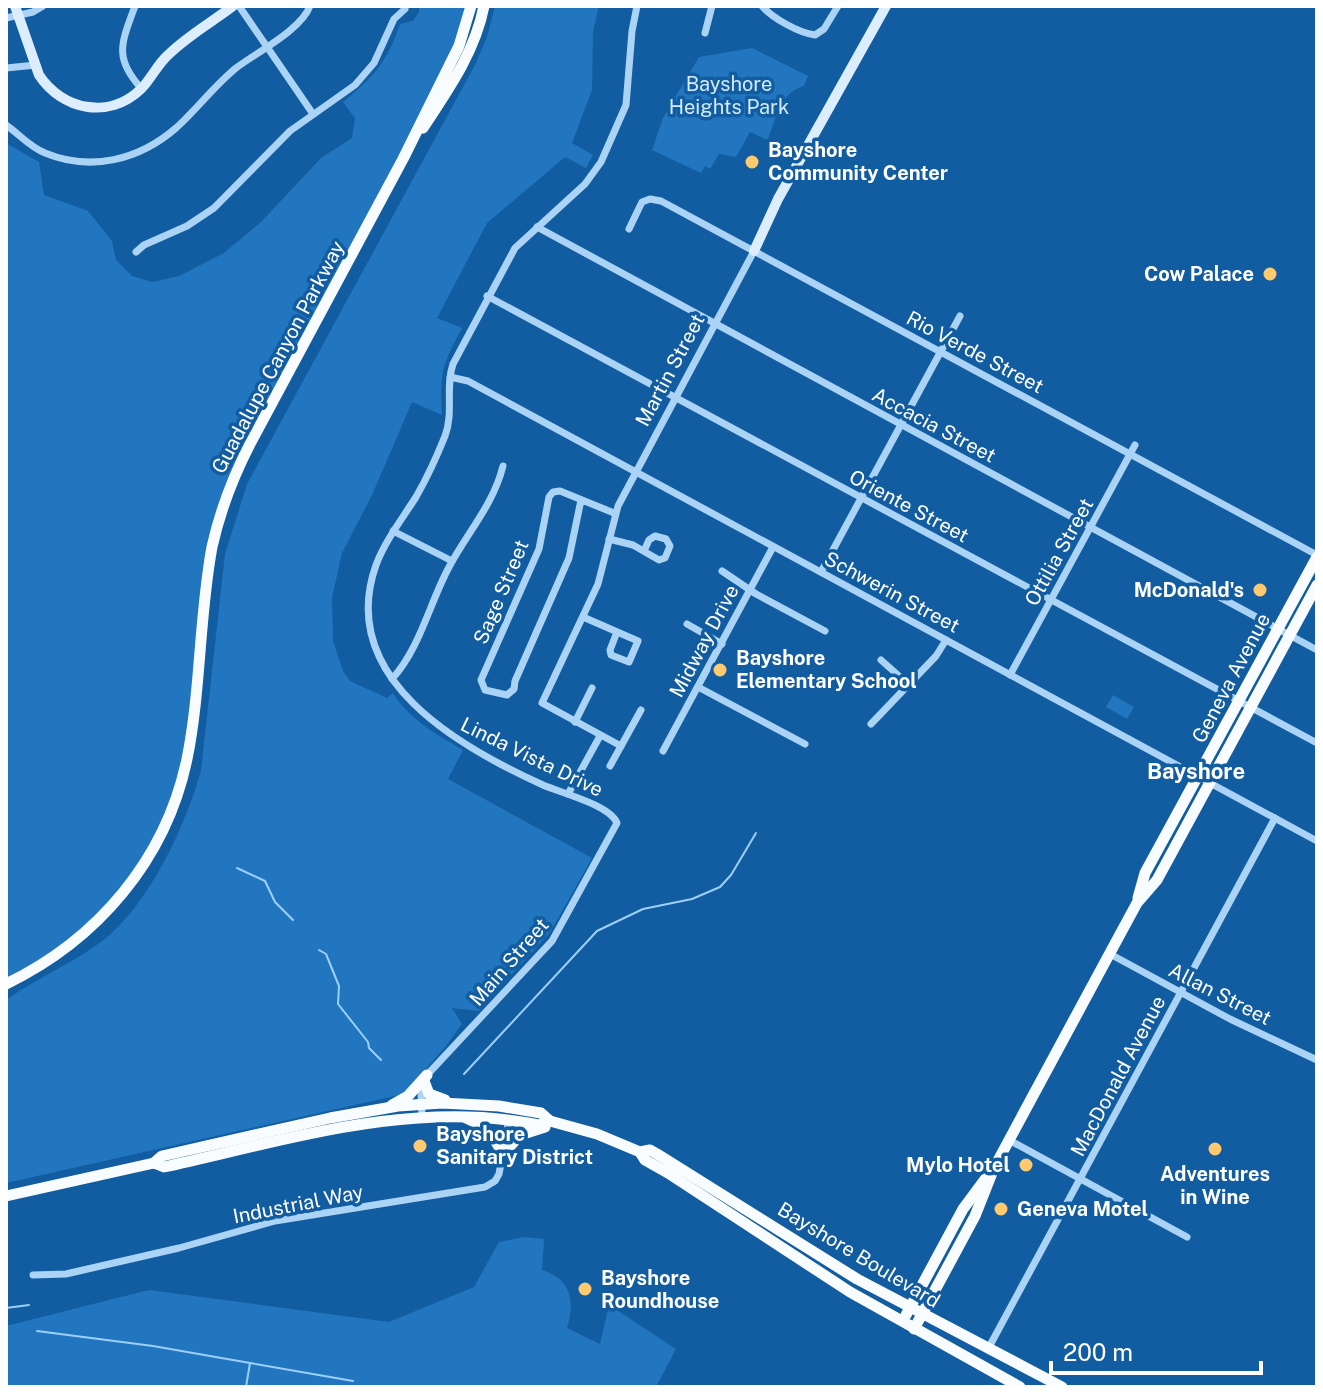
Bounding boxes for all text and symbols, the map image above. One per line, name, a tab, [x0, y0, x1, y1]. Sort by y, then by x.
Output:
park label: Bayshore Heights Park	[669, 72, 789, 119]
place label: Bayshore Community Center	[768, 138, 948, 185]
marker: Bayshore Community Center	[743, 153, 761, 171]
street label: Guadalupe Canyon Parkway	[206, 237, 350, 477]
place label: Cow Palace	[1144, 262, 1254, 286]
marker: Cow Palace	[1261, 265, 1279, 283]
street label: Rio Verde Street	[902, 306, 1048, 398]
street label: Martin Street	[630, 310, 710, 430]
street label: Accacia Street	[868, 382, 1000, 468]
street label: Oriente Street	[845, 464, 973, 548]
street label: Ottilia Street	[1020, 494, 1098, 610]
street label: Sage Street	[468, 536, 534, 648]
street label: Schwerin Street	[820, 546, 964, 638]
place label: McDonald's	[1134, 578, 1244, 602]
street label: Midway Drive	[664, 581, 744, 701]
marker: McDonald's	[1251, 581, 1269, 599]
street label: Geneva Avenue	[1187, 609, 1275, 747]
place label: Bayshore Elementary School	[736, 646, 917, 693]
marker: Bayshore Elementary School	[711, 661, 729, 679]
street label: Linda Vista Drive	[457, 712, 607, 802]
district label: Bayshore	[1147, 758, 1245, 784]
street label: Main Street	[464, 913, 554, 1011]
street label: Allan Street	[1165, 958, 1275, 1030]
street label: MacDonald Avenue	[1066, 992, 1170, 1160]
place label: Bayshore Sanitary District	[436, 1122, 593, 1169]
marker: Bayshore Sanitary District	[411, 1137, 429, 1155]
marker: Adventures in Wine	[1206, 1140, 1224, 1158]
place label: Mylo Hotel	[906, 1153, 1010, 1177]
marker: Mylo Hotel	[1017, 1156, 1035, 1174]
place label: Adventures in Wine	[1160, 1162, 1270, 1209]
street label: Industrial Way	[231, 1180, 366, 1228]
street label: Bayshore Boulevard	[774, 1197, 944, 1313]
place label: Geneva Motel	[1017, 1197, 1148, 1221]
marker: Geneva Motel	[992, 1200, 1010, 1218]
place label: Bayshore Roundhouse	[601, 1266, 719, 1313]
marker: Bayshore Roundhouse	[576, 1280, 594, 1298]
scale bar	[1051, 1325, 1261, 1375]
text: 200 m	[1063, 1338, 1133, 1366]

